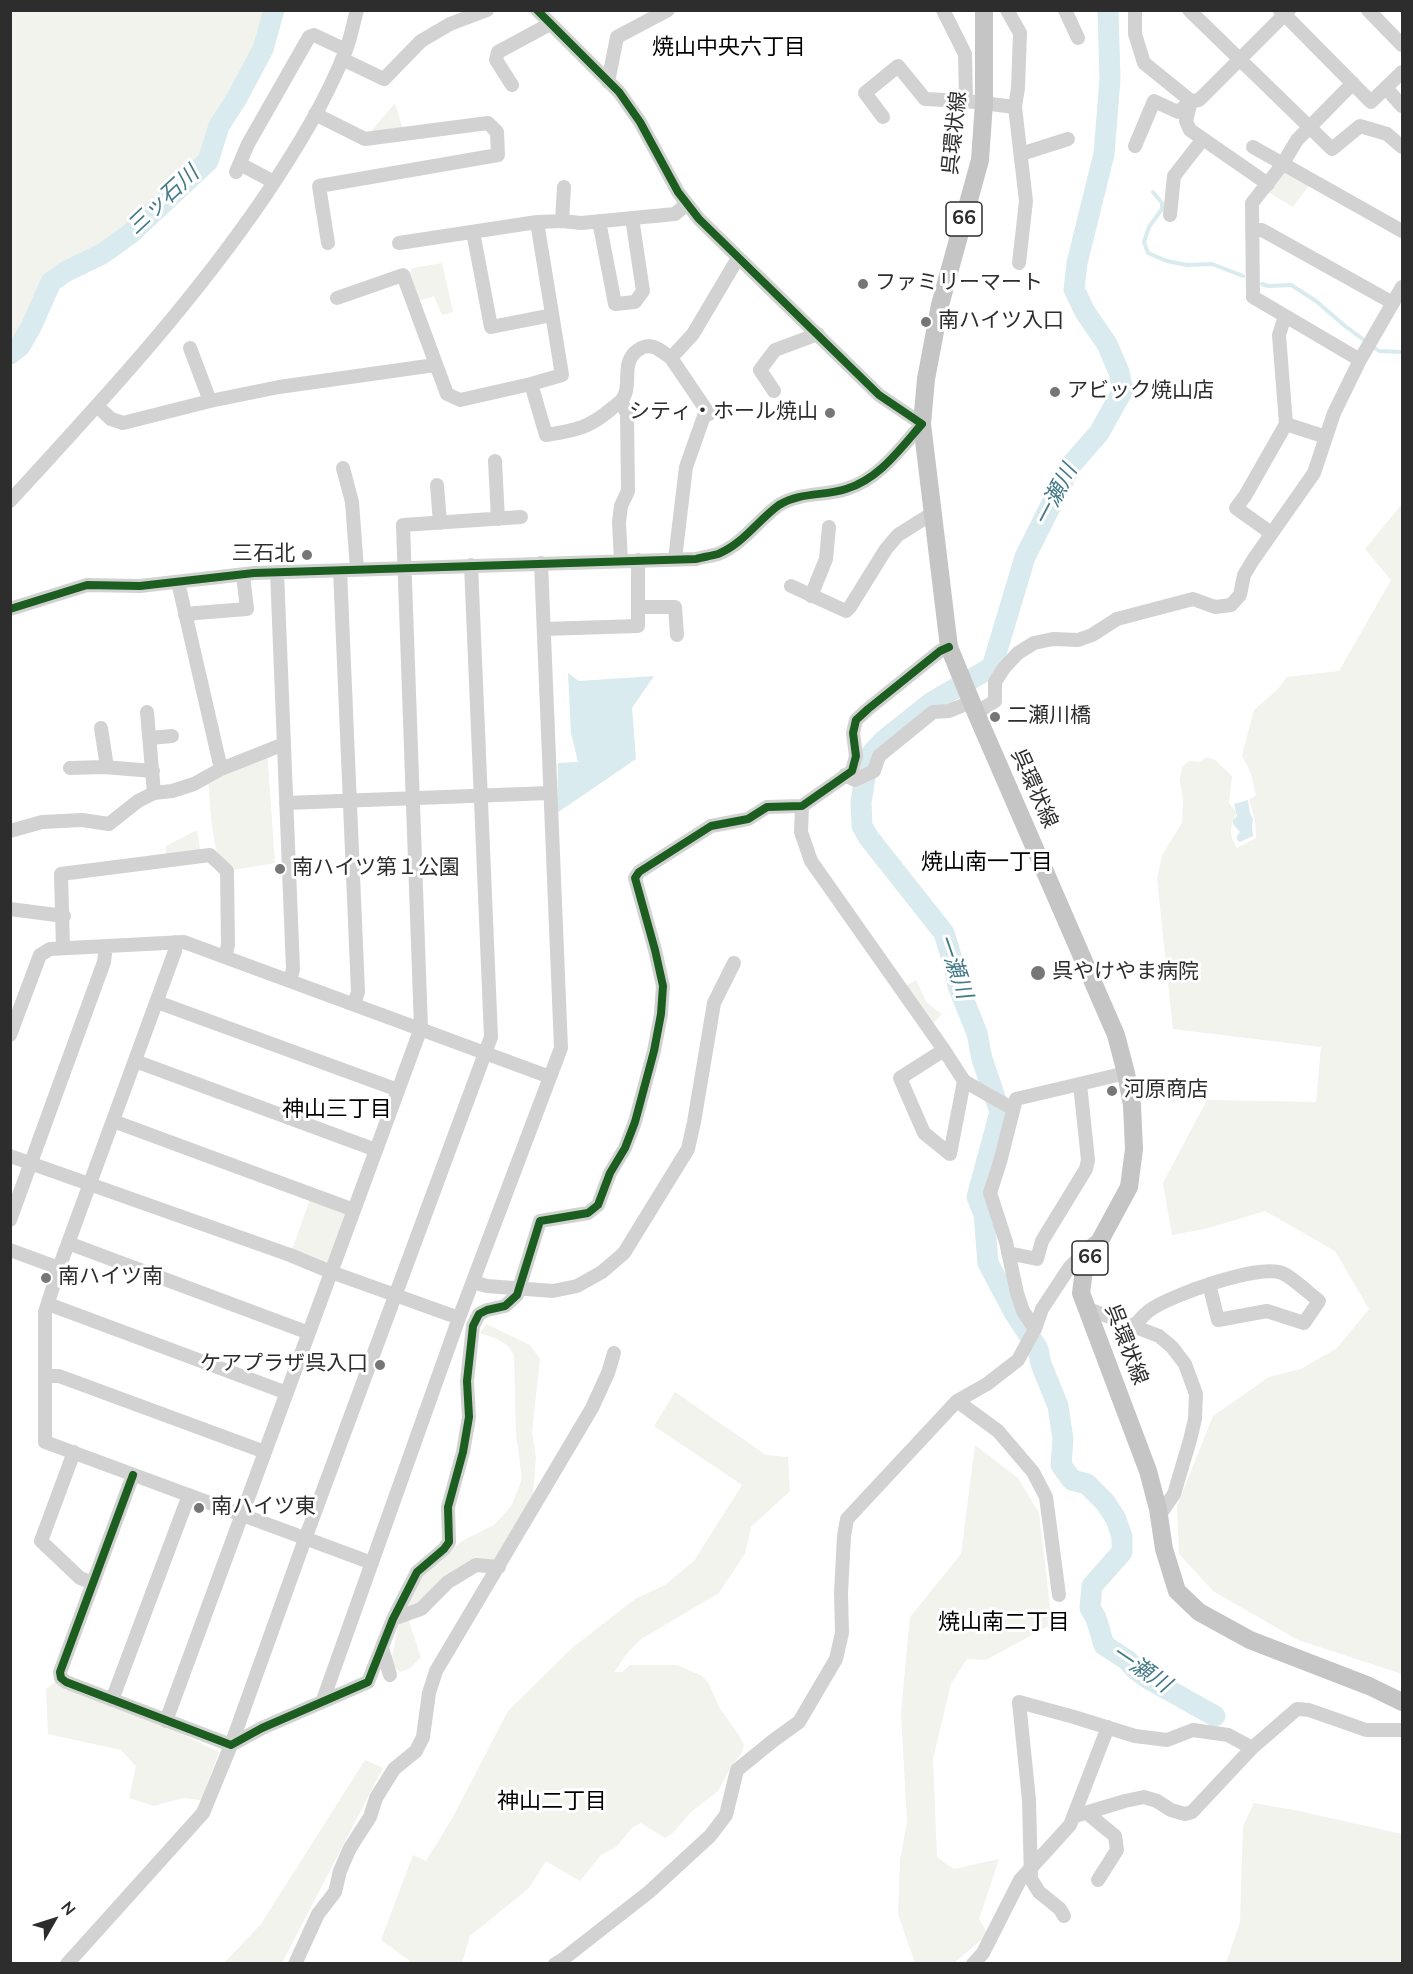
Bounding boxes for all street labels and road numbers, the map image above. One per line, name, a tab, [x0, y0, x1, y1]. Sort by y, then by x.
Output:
street label: 呉環状線	[939, 90, 973, 176]
road number: 66	[946, 202, 982, 236]
street label: 呉環状線	[1004, 746, 1062, 832]
road number: 66	[1072, 1241, 1108, 1275]
street label: 呉環状線	[1098, 1301, 1152, 1389]

